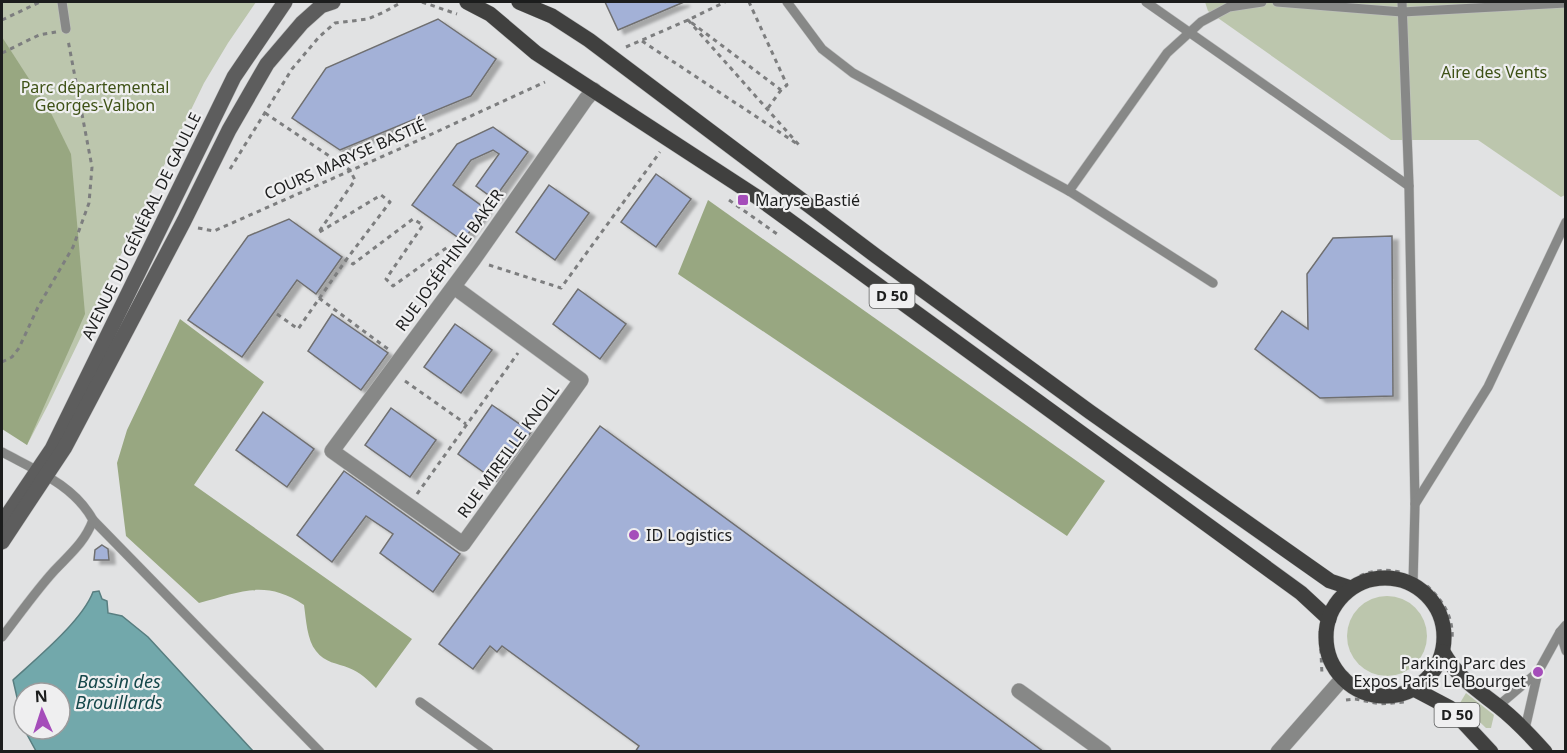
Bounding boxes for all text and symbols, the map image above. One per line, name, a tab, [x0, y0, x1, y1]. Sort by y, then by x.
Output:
park label: Aire des Vents	[1441, 61, 1547, 83]
park label: Parc départemental Georges-Valbon	[21, 76, 169, 116]
street label: AVENUE DU GÉNÉRAL DE GAULLE	[76, 108, 206, 344]
street label: COURS MARYSE BASTIÉ	[261, 113, 429, 205]
street label: RUE JOSÉPHINE BAKER	[390, 184, 508, 336]
place label: Maryse Bastié	[755, 189, 860, 211]
marker: Maryse Bastié	[736, 193, 750, 207]
road number: D 50	[870, 284, 914, 308]
street label: RUE MIREILLE KNOLL	[452, 380, 564, 522]
place label: ID Logistics	[646, 524, 732, 546]
marker: ID Logistics	[627, 528, 641, 542]
place label: Parking Parc des Expos Paris Le Bourget	[1353, 652, 1526, 692]
marker: Parking Parc des Expos Paris Le Bourget	[1531, 665, 1545, 679]
water label: Bassin des Brouillards	[75, 669, 163, 714]
north arrow	[12, 681, 72, 741]
text: N	[34, 685, 48, 707]
road number: D 50	[1434, 703, 1480, 727]

